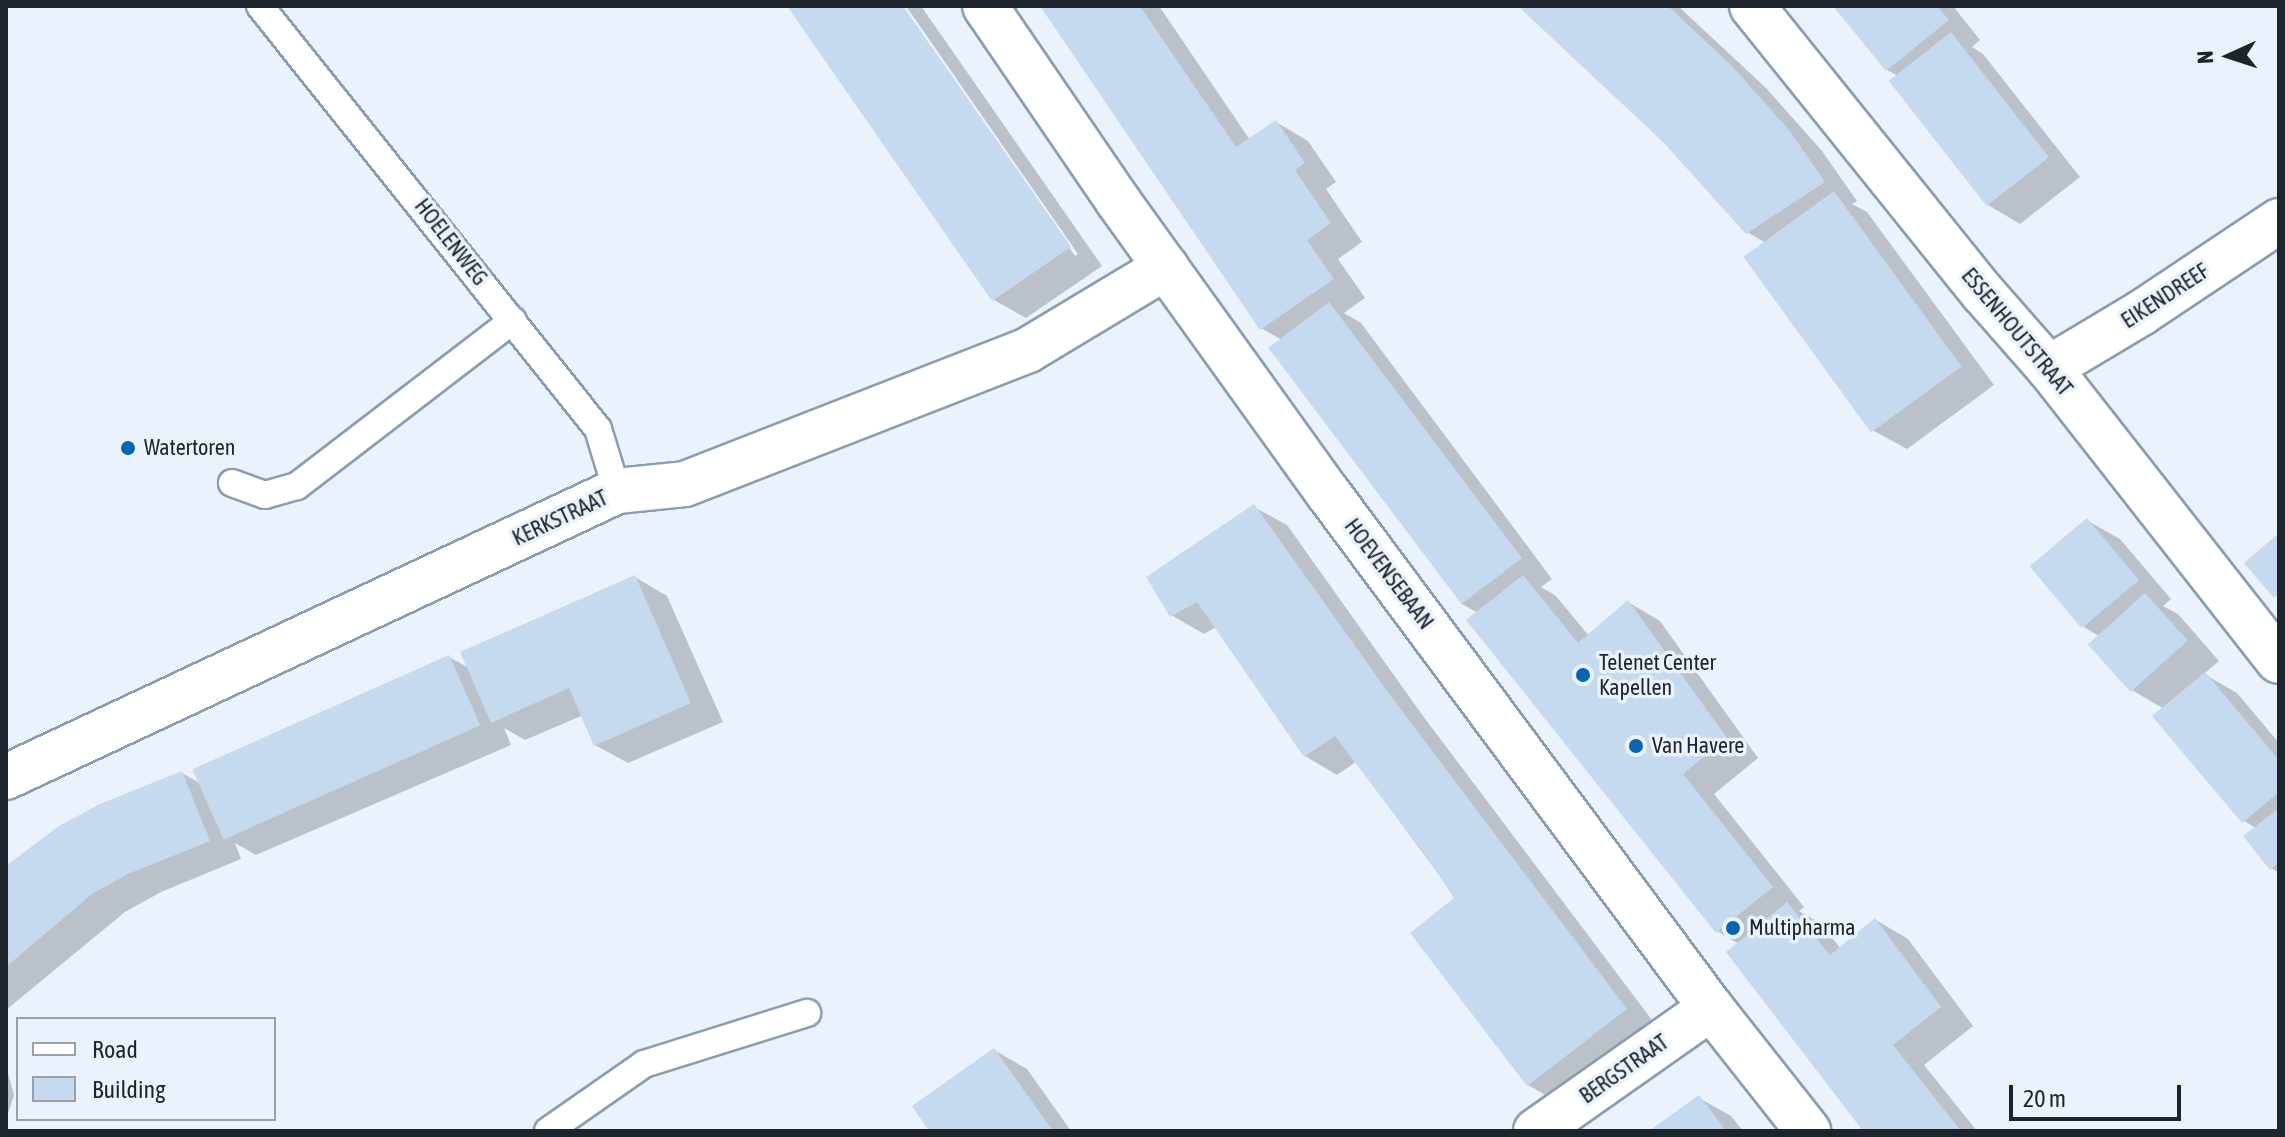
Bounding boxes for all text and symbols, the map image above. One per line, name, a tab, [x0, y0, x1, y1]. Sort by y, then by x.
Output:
north arrow	[2189, 16, 2269, 96]
text: N	[2192, 50, 2218, 64]
street label: HOELENWEG	[409, 193, 493, 291]
street label: EIKENDREEF	[2116, 258, 2214, 334]
street label: ESSENHOUTSTRAAT	[1956, 263, 2078, 401]
place label: Watertoren	[144, 435, 235, 461]
marker: Watertoren	[119, 439, 137, 457]
street label: KERKSTRAAT	[508, 484, 612, 552]
street label: HOEVENSEBAAN	[1339, 513, 1439, 635]
place label: Telenet Center Kapellen	[1599, 649, 1716, 700]
marker: Telenet Center Kapellen	[1574, 666, 1592, 684]
place label: Van Havere	[1652, 733, 1744, 759]
marker: Van Havere	[1627, 737, 1645, 755]
place label: Multipharma	[1749, 915, 1855, 941]
marker: Multipharma	[1724, 919, 1742, 937]
legend	[16, 1017, 276, 1121]
street label: BERGSTRAAT	[1574, 1029, 1674, 1109]
text: Road	[92, 1036, 138, 1063]
scale bar	[2013, 1069, 2185, 1119]
text: Building	[92, 1076, 165, 1103]
text: 20 m	[2023, 1085, 2066, 1112]

